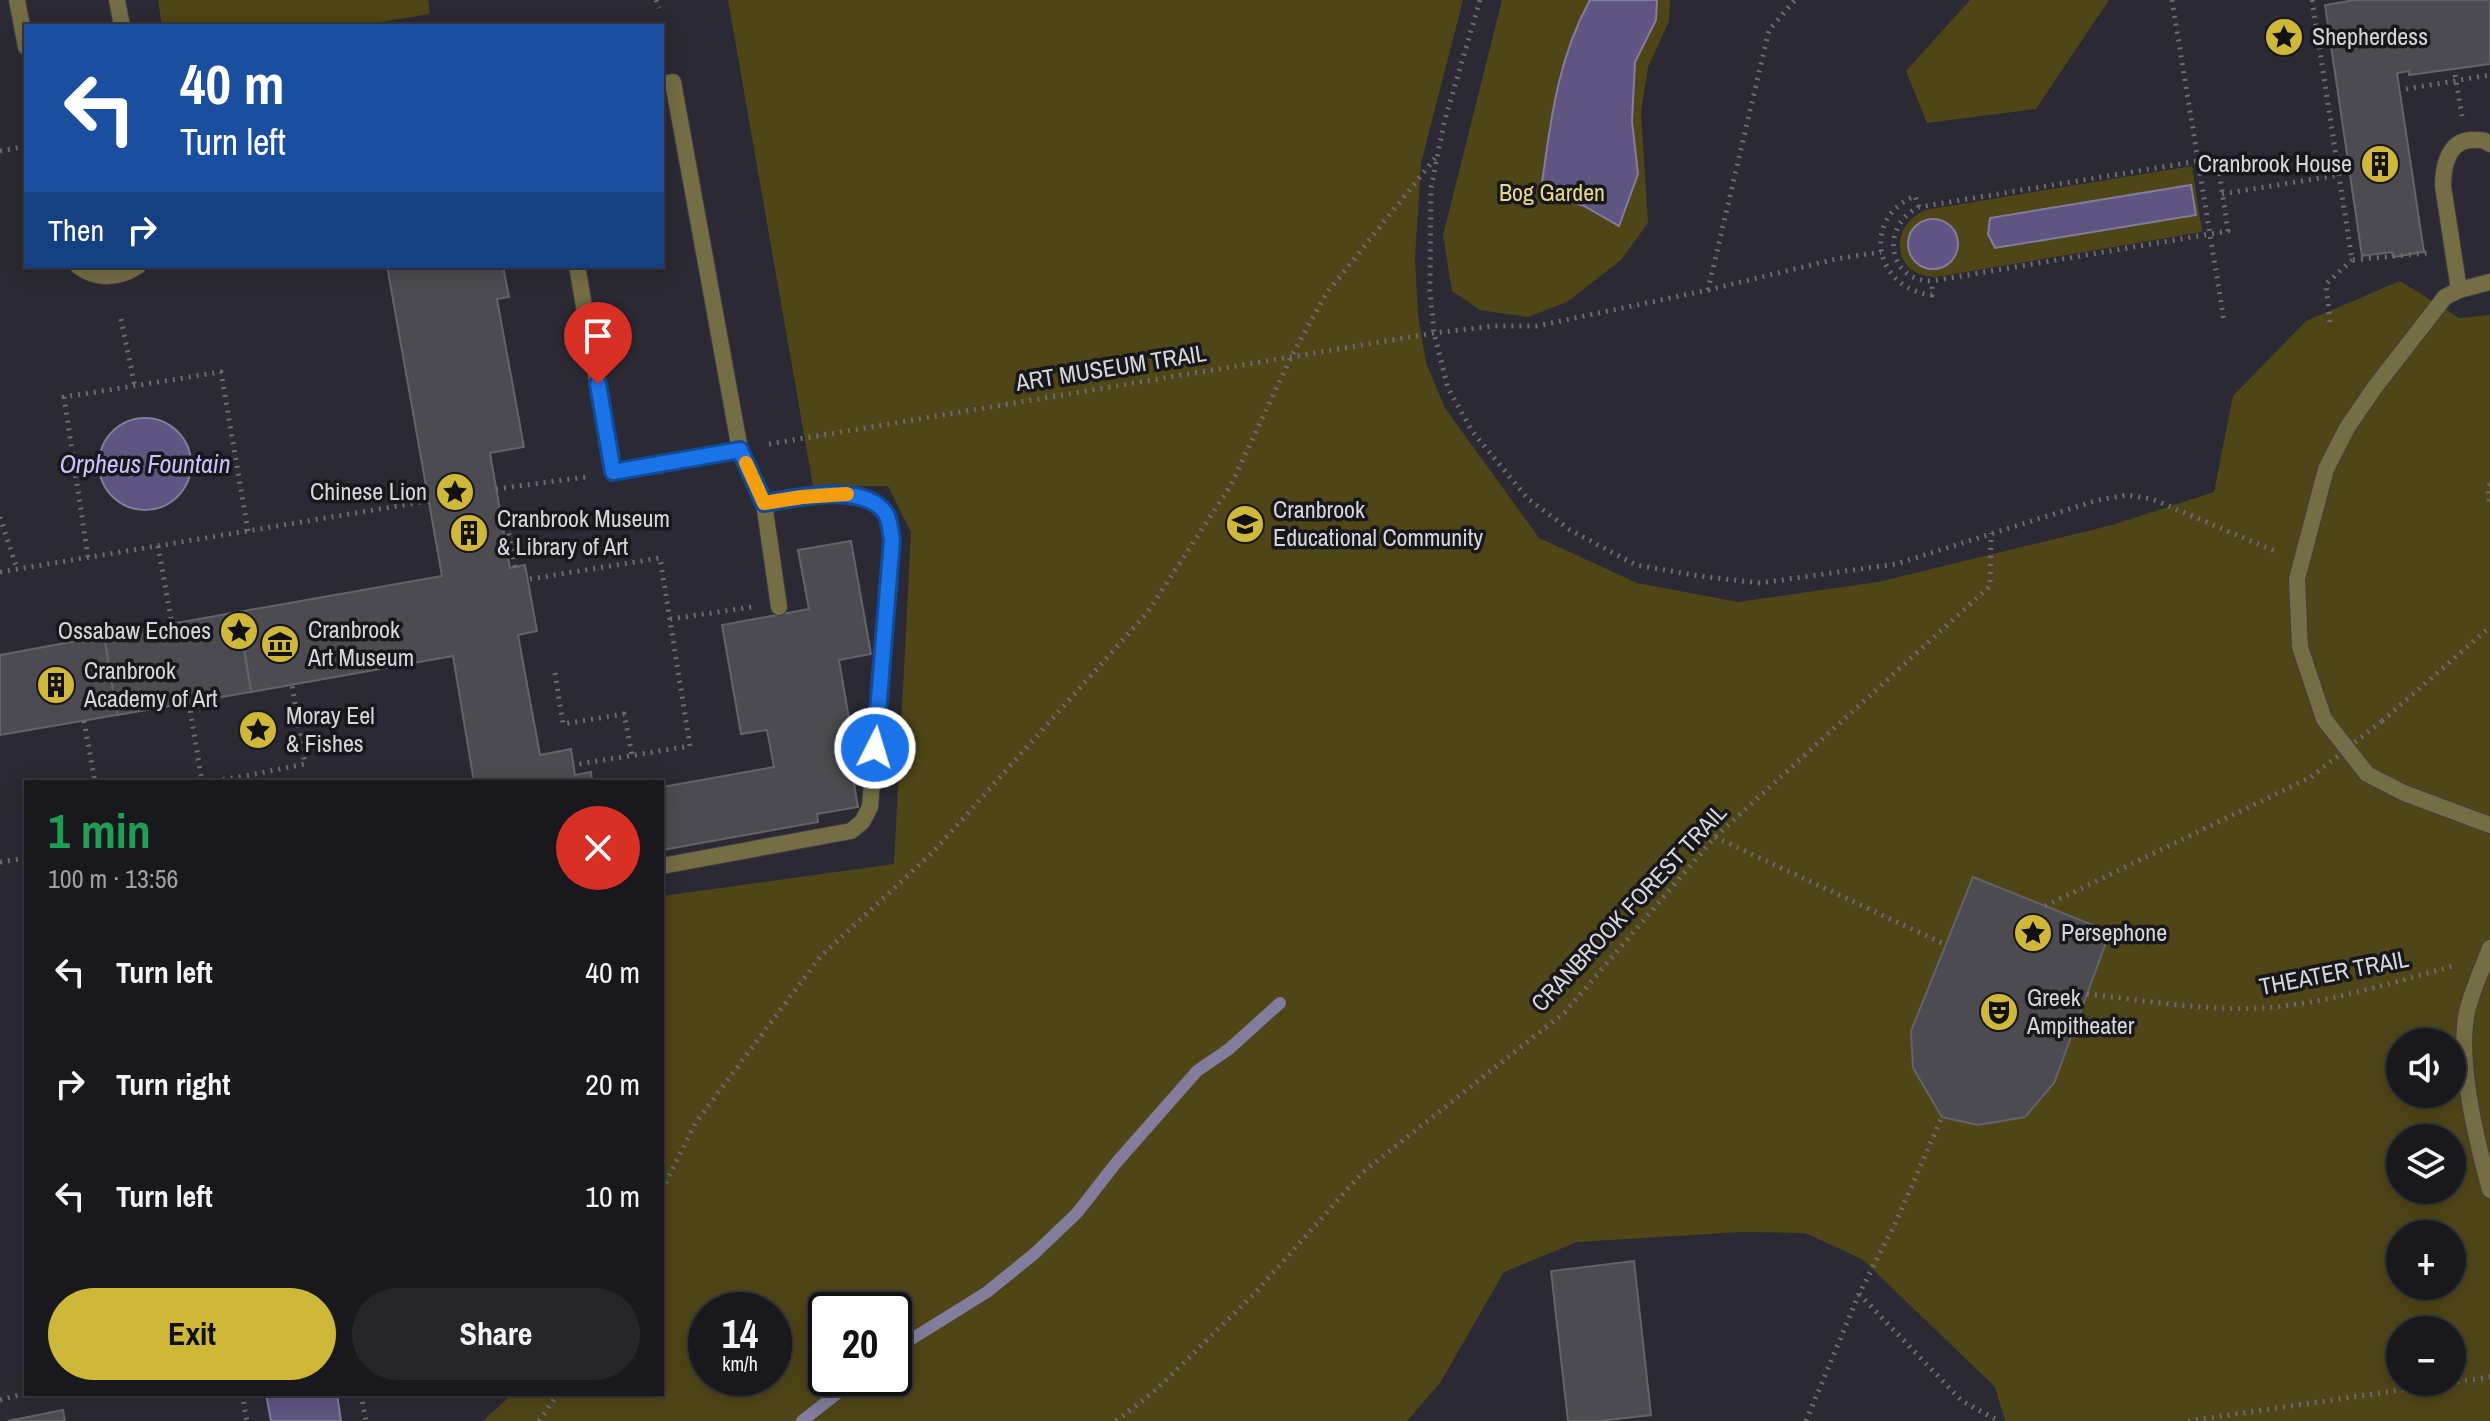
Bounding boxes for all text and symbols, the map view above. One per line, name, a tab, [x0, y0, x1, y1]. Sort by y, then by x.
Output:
place icon: Shepherdess	[2263, 16, 2305, 58]
place label: Shepherdess	[2312, 20, 2428, 52]
text: 40 m	[180, 46, 285, 121]
icon: left	[48, 56, 152, 160]
text: Turn left	[180, 118, 286, 166]
building icon: Cranbrook House	[2359, 143, 2401, 185]
place label: Cranbrook House	[2198, 147, 2352, 179]
park label: Bog Garden	[1499, 176, 1605, 208]
icon: right	[120, 208, 164, 252]
text: Then	[48, 210, 104, 250]
pin	[564, 302, 632, 384]
icon: arrive	[576, 314, 620, 358]
street label: ART MUSEUM TRAIL	[1012, 336, 1208, 398]
water label: Orpheus Fountain	[59, 446, 231, 481]
place icon: Chinese Lion	[434, 471, 476, 513]
place label: Chinese Lion	[310, 475, 427, 507]
place label: Cranbrook Educational Community	[1273, 493, 1483, 553]
place label: Cranbrook Museum & Library of Art	[497, 502, 670, 562]
school or university icon: Cranbrook Educational Community	[1224, 503, 1266, 545]
building icon: Cranbrook Museum & Library of Art	[448, 512, 490, 554]
place icon: Ossabaw Echoes	[218, 610, 260, 652]
place label: Cranbrook Art Museum	[307, 613, 414, 673]
place label: Ossabaw Echoes	[58, 614, 211, 646]
museum icon: Cranbrook Art Museum	[259, 623, 301, 665]
place label: Cranbrook Academy of Art	[83, 654, 218, 714]
building icon: Cranbrook Academy of Art	[35, 664, 77, 706]
place label: Moray Eel & Fishes	[286, 699, 375, 759]
position arrow	[833, 706, 917, 790]
place icon: Moray Eel & Fishes	[237, 709, 279, 751]
street label: CRANBROOK FOREST TRAIL	[1524, 797, 1733, 1018]
text: 1 min	[48, 798, 151, 863]
button: close	[556, 806, 640, 890]
text: 100 m · 13:56	[48, 861, 178, 896]
place icon: Persephone	[2012, 912, 2054, 954]
place label: Persephone	[2061, 916, 2167, 948]
street label: THEATER TRAIL	[2256, 942, 2411, 1002]
icon: left	[48, 950, 92, 994]
text: Turn left	[116, 952, 213, 992]
text: 40 m	[585, 952, 640, 992]
place label: Greek Ampitheater	[2026, 981, 2135, 1041]
theatre icon: Greek Ampitheater	[1978, 991, 2020, 1033]
map controls	[2386, 1028, 2466, 1396]
button: sound	[2386, 1028, 2466, 1108]
icon: right	[48, 1062, 92, 1106]
text: Turn right	[116, 1064, 230, 1104]
text: 20 m	[585, 1064, 640, 1104]
button: layers	[2386, 1124, 2466, 1204]
icon: left	[48, 1174, 92, 1218]
text: Turn left	[116, 1176, 213, 1216]
text: 10 m	[585, 1176, 640, 1216]
button: +	[2386, 1220, 2466, 1300]
button: Exit	[48, 1288, 336, 1380]
button: Share	[352, 1288, 640, 1380]
speed limit sign: 20	[808, 1292, 912, 1396]
text: 14	[722, 1307, 758, 1360]
button: −	[2386, 1316, 2466, 1396]
text: km/h	[722, 1350, 758, 1377]

